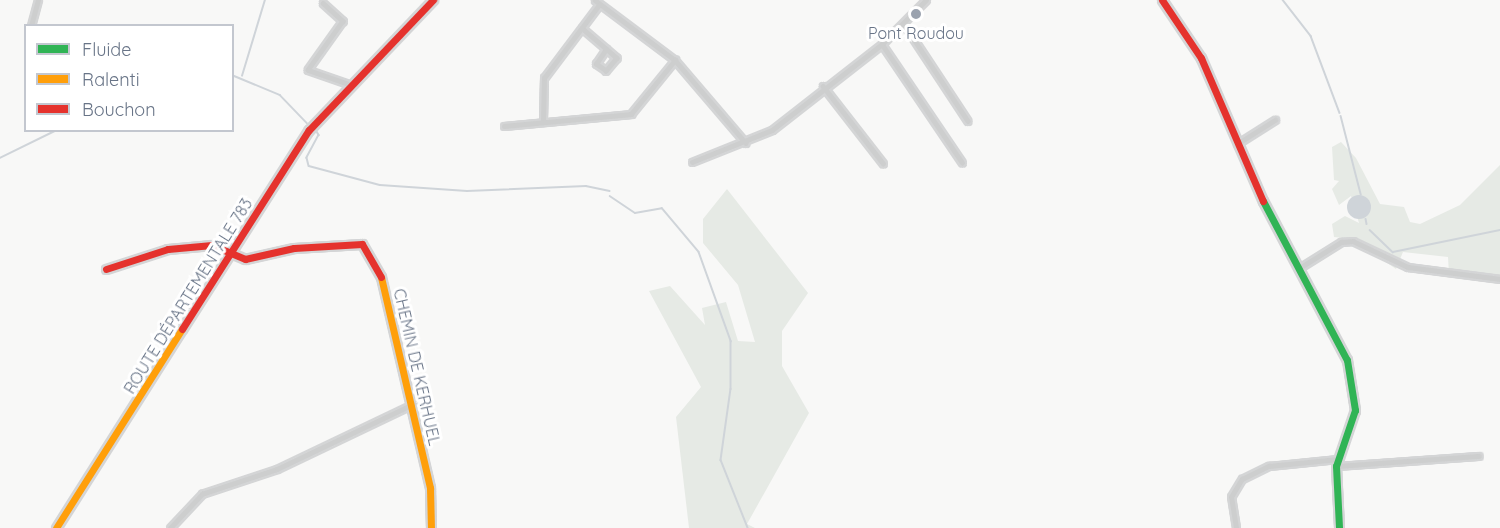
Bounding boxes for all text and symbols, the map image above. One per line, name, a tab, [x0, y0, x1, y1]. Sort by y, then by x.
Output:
marker: Pont Roudou	[909, 7, 923, 21]
place label: Pont Roudou	[868, 23, 964, 43]
legend	[24, 24, 234, 132]
text: Fluide	[82, 38, 131, 61]
text: Ralenti	[82, 68, 140, 91]
text: Bouchon	[82, 98, 156, 121]
street label: ROUTE DÉPARTEMENTALE 783	[120, 195, 256, 397]
street label: CHEMIN DE KERHUEL	[390, 287, 444, 447]

